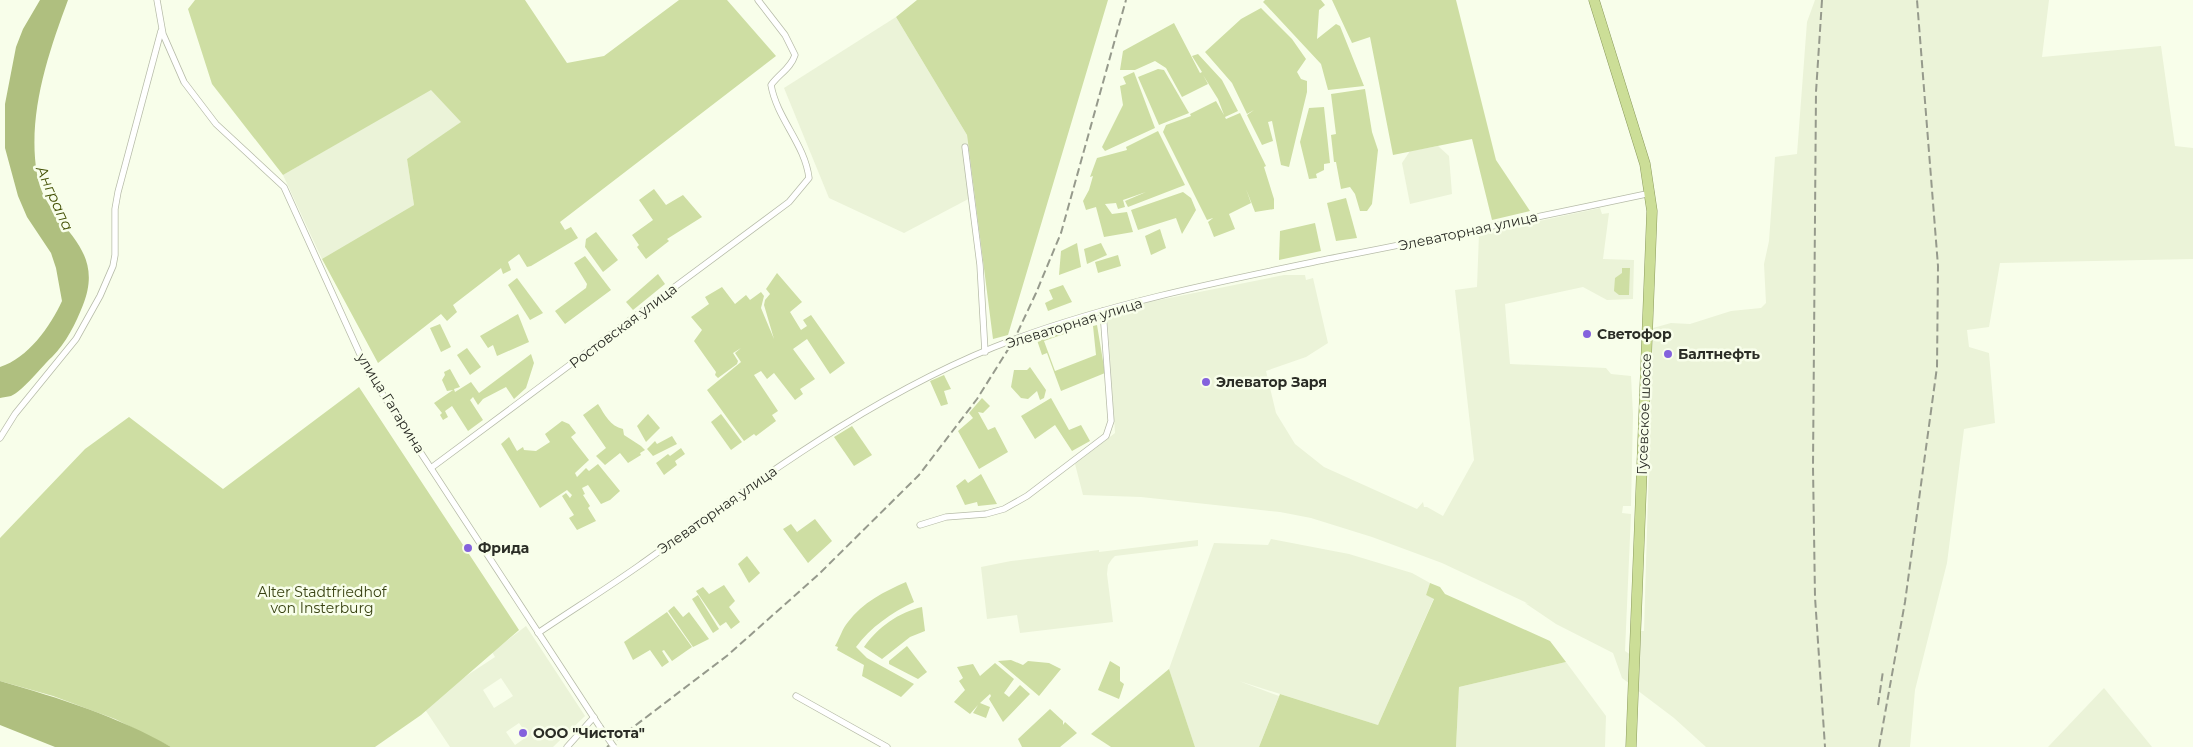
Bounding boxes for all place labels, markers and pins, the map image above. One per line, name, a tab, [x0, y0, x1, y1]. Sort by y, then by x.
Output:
place label: Светофор	[1597, 325, 1672, 343]
marker: Светофор	[1581, 328, 1593, 340]
place label: Балтнефть	[1678, 345, 1760, 363]
marker: Балтнефть	[1662, 348, 1674, 360]
place label: Элеватор Заря	[1216, 373, 1327, 391]
marker: Элеватор Заря	[1200, 376, 1212, 388]
place label: Фрида	[478, 539, 529, 557]
marker: Фрида	[462, 542, 474, 554]
place label: ООО "Чистота"	[533, 724, 645, 742]
marker: ООО "Чистота"	[517, 727, 529, 739]

